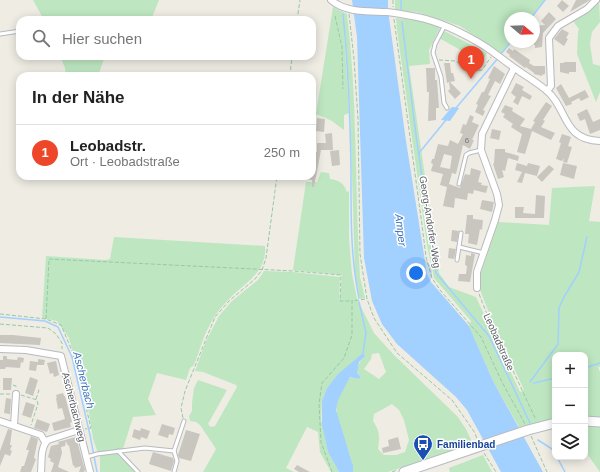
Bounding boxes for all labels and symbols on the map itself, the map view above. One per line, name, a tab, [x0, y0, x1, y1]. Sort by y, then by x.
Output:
north arrow	[504, 12, 540, 48]
pin: 1	[458, 46, 484, 79]
house number: 6	[465, 136, 470, 145]
street label: Georg-Andorfer-Weg	[417, 175, 443, 269]
water label: Amper	[393, 212, 409, 248]
your location	[406, 263, 426, 283]
street label: Leobadstraße	[481, 312, 517, 373]
water label: Ascherbach	[71, 349, 97, 410]
street label: Ascherbachweg	[60, 371, 88, 443]
bus stop icon: Familienbad	[412, 433, 434, 461]
place label: Familienbad	[437, 439, 495, 450]

